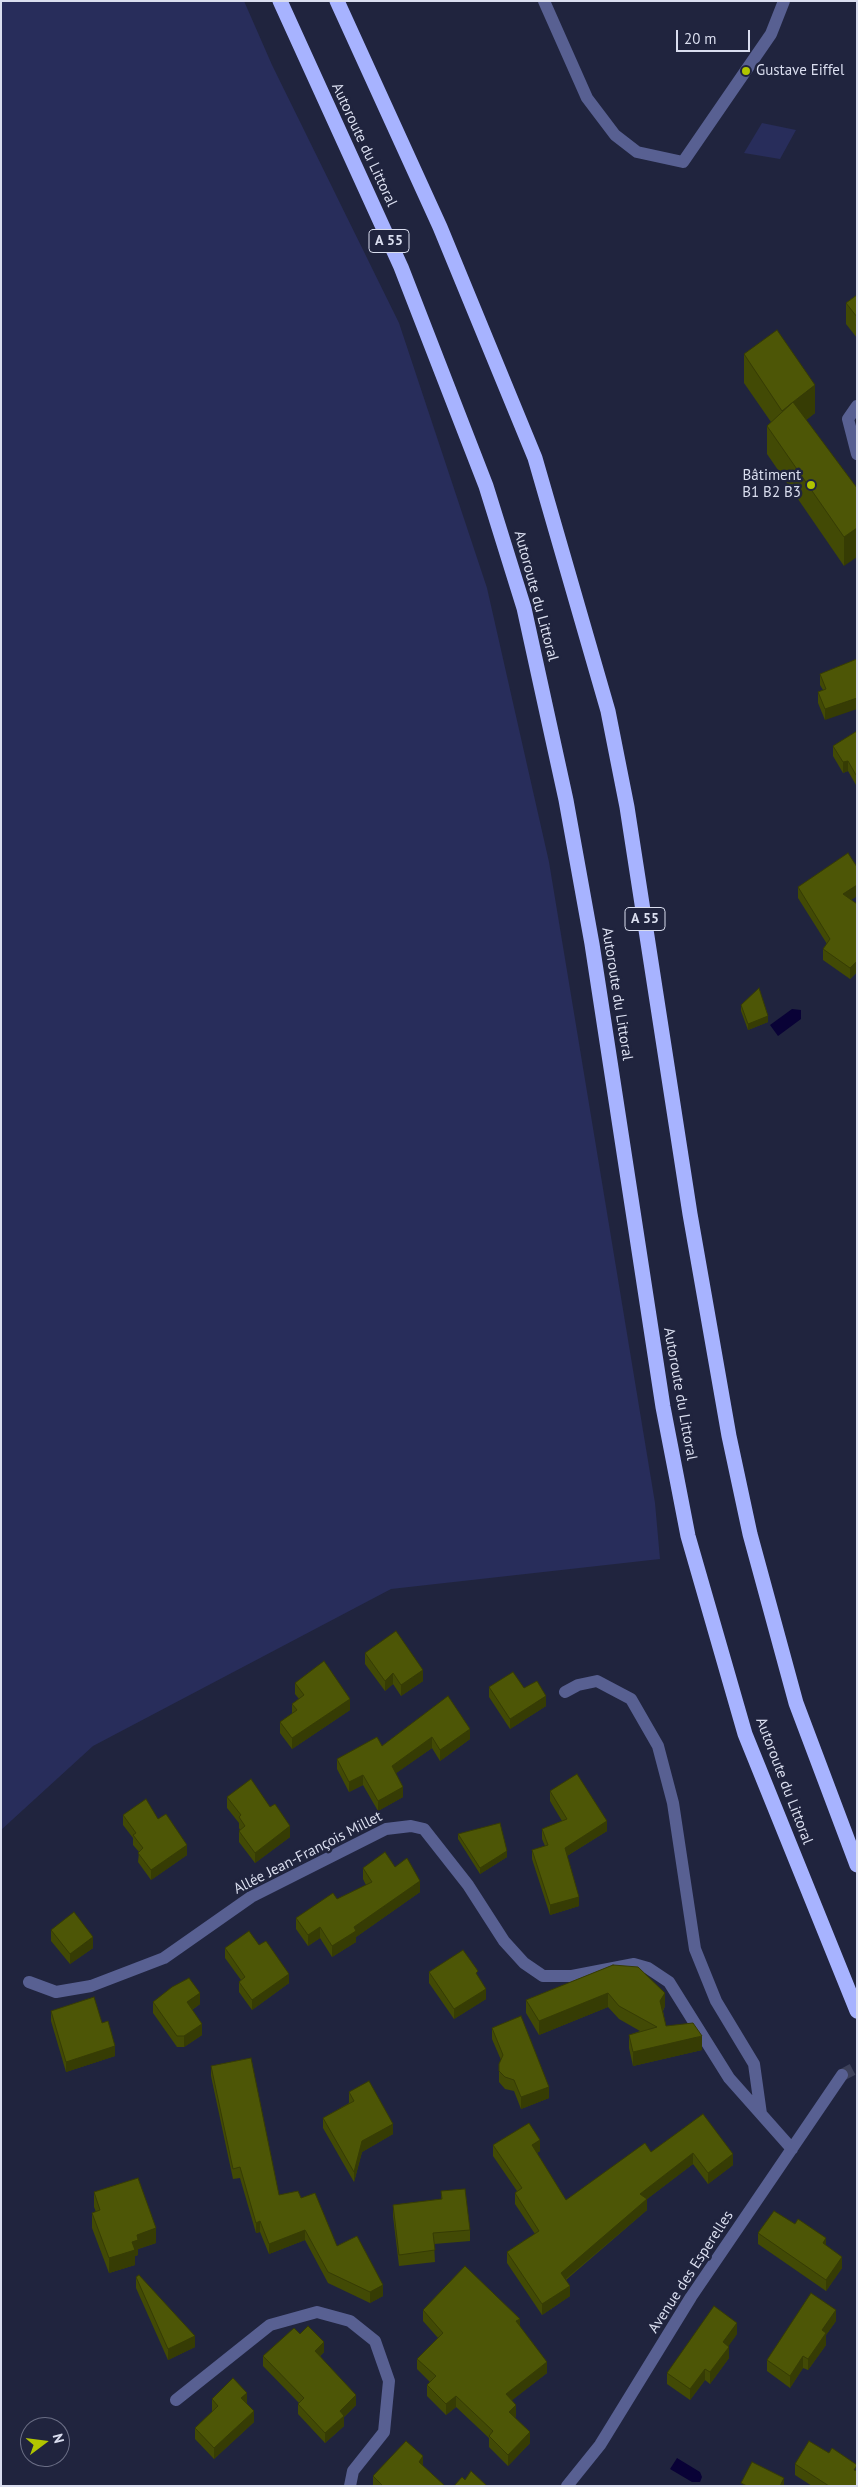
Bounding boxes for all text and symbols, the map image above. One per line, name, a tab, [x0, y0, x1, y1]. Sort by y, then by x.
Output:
scale bar	[678, 20, 752, 52]
text: 20 m	[684, 29, 717, 48]
place label: Gustave Eiffel	[756, 62, 844, 80]
marker: Gustave Eiffel	[740, 65, 752, 77]
street label: Autoroute du Littoral	[327, 80, 401, 210]
road number: A 55	[369, 230, 409, 252]
place label: Bâtiment B1 B2 B3	[742, 467, 801, 502]
marker: Bâtiment B1 B2 B3	[805, 479, 817, 491]
street label: Autoroute du Littoral	[510, 529, 562, 663]
road number: A 55	[625, 908, 665, 931]
street label: Autoroute du Littoral	[598, 926, 636, 1062]
street label: Autoroute du Littoral	[659, 1326, 701, 1462]
street label: Autoroute du Littoral	[751, 1715, 817, 1847]
street label: Allée Jean-François Millet	[231, 1808, 385, 1898]
street label: Avenue des Esperelles	[645, 2207, 737, 2337]
north arrow	[20, 2417, 70, 2467]
text: N	[49, 2432, 68, 2445]

